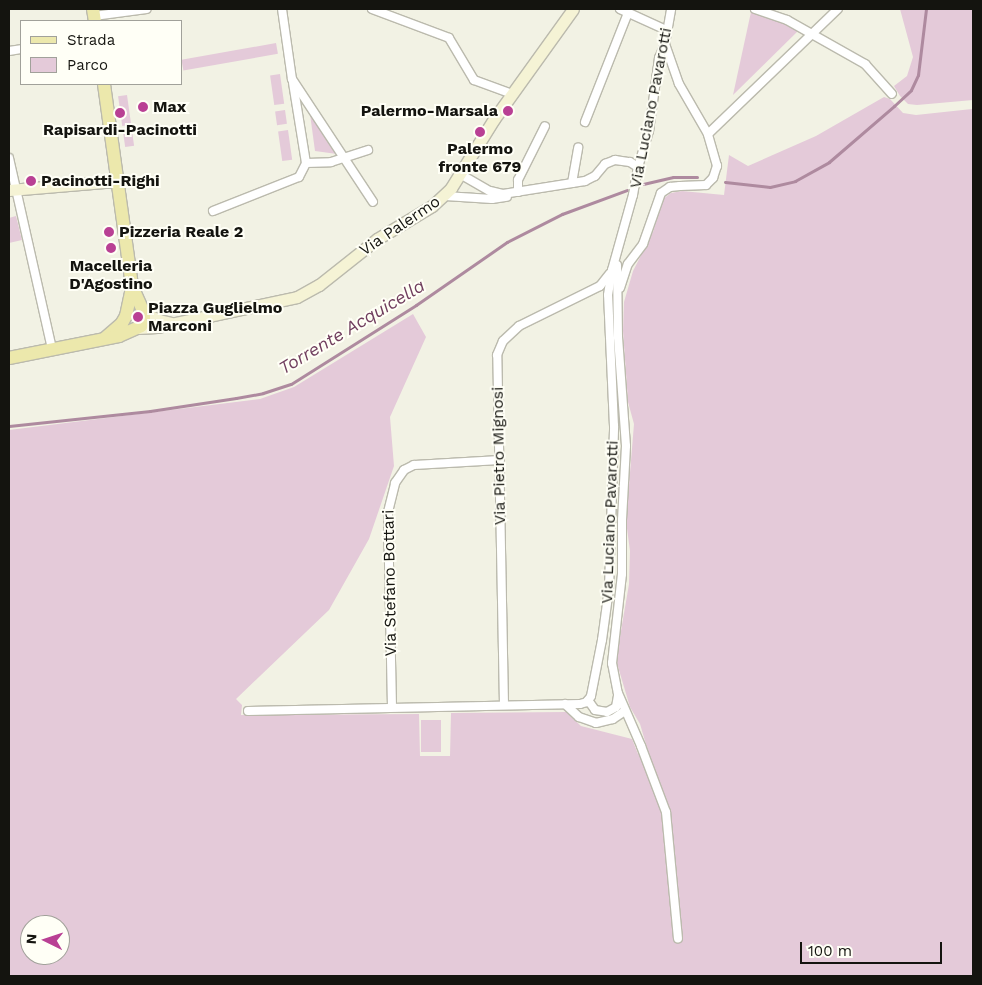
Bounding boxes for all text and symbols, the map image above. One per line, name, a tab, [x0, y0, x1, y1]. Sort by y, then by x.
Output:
legend	[20, 20, 182, 85]
street label: Via Luciano Pavarotti	[626, 26, 676, 190]
text: Strada	[67, 31, 115, 49]
text: Parco	[67, 56, 108, 74]
place label: Max	[153, 97, 186, 117]
marker: Max	[137, 101, 149, 113]
place label: Palermo-Marsala	[361, 101, 498, 121]
marker: Palermo-Marsala	[502, 105, 514, 117]
marker: Rapisardi-Pacinotti	[114, 107, 126, 119]
place label: Rapisardi-Pacinotti	[43, 120, 197, 140]
marker: Palermo fronte 679	[474, 126, 486, 138]
place label: Palermo fronte 679	[439, 139, 521, 177]
place label: Pacinotti-Righi	[41, 171, 160, 191]
marker: Pacinotti-Righi	[25, 175, 37, 187]
street label: Via Palermo	[356, 192, 444, 260]
place label: Pizzeria Reale 2	[119, 222, 243, 242]
marker: Pizzeria Reale 2	[103, 226, 115, 238]
marker: Macelleria D'Agostino	[105, 242, 117, 254]
place label: Macelleria D'Agostino	[69, 256, 153, 294]
water label: Torrente Acquicella	[275, 275, 429, 379]
place label: Piazza Guglielmo Marconi	[148, 298, 282, 336]
marker: Piazza Guglielmo Marconi	[132, 311, 144, 323]
street label: Via Pietro Mignosi	[488, 386, 510, 526]
street label: Via Luciano Pavarotti	[598, 440, 622, 604]
street label: Via Stefano Bottari	[379, 509, 401, 657]
north arrow	[20, 915, 70, 965]
scale bar	[802, 932, 944, 964]
text: N	[23, 933, 39, 945]
text: 100 m	[808, 942, 852, 960]

